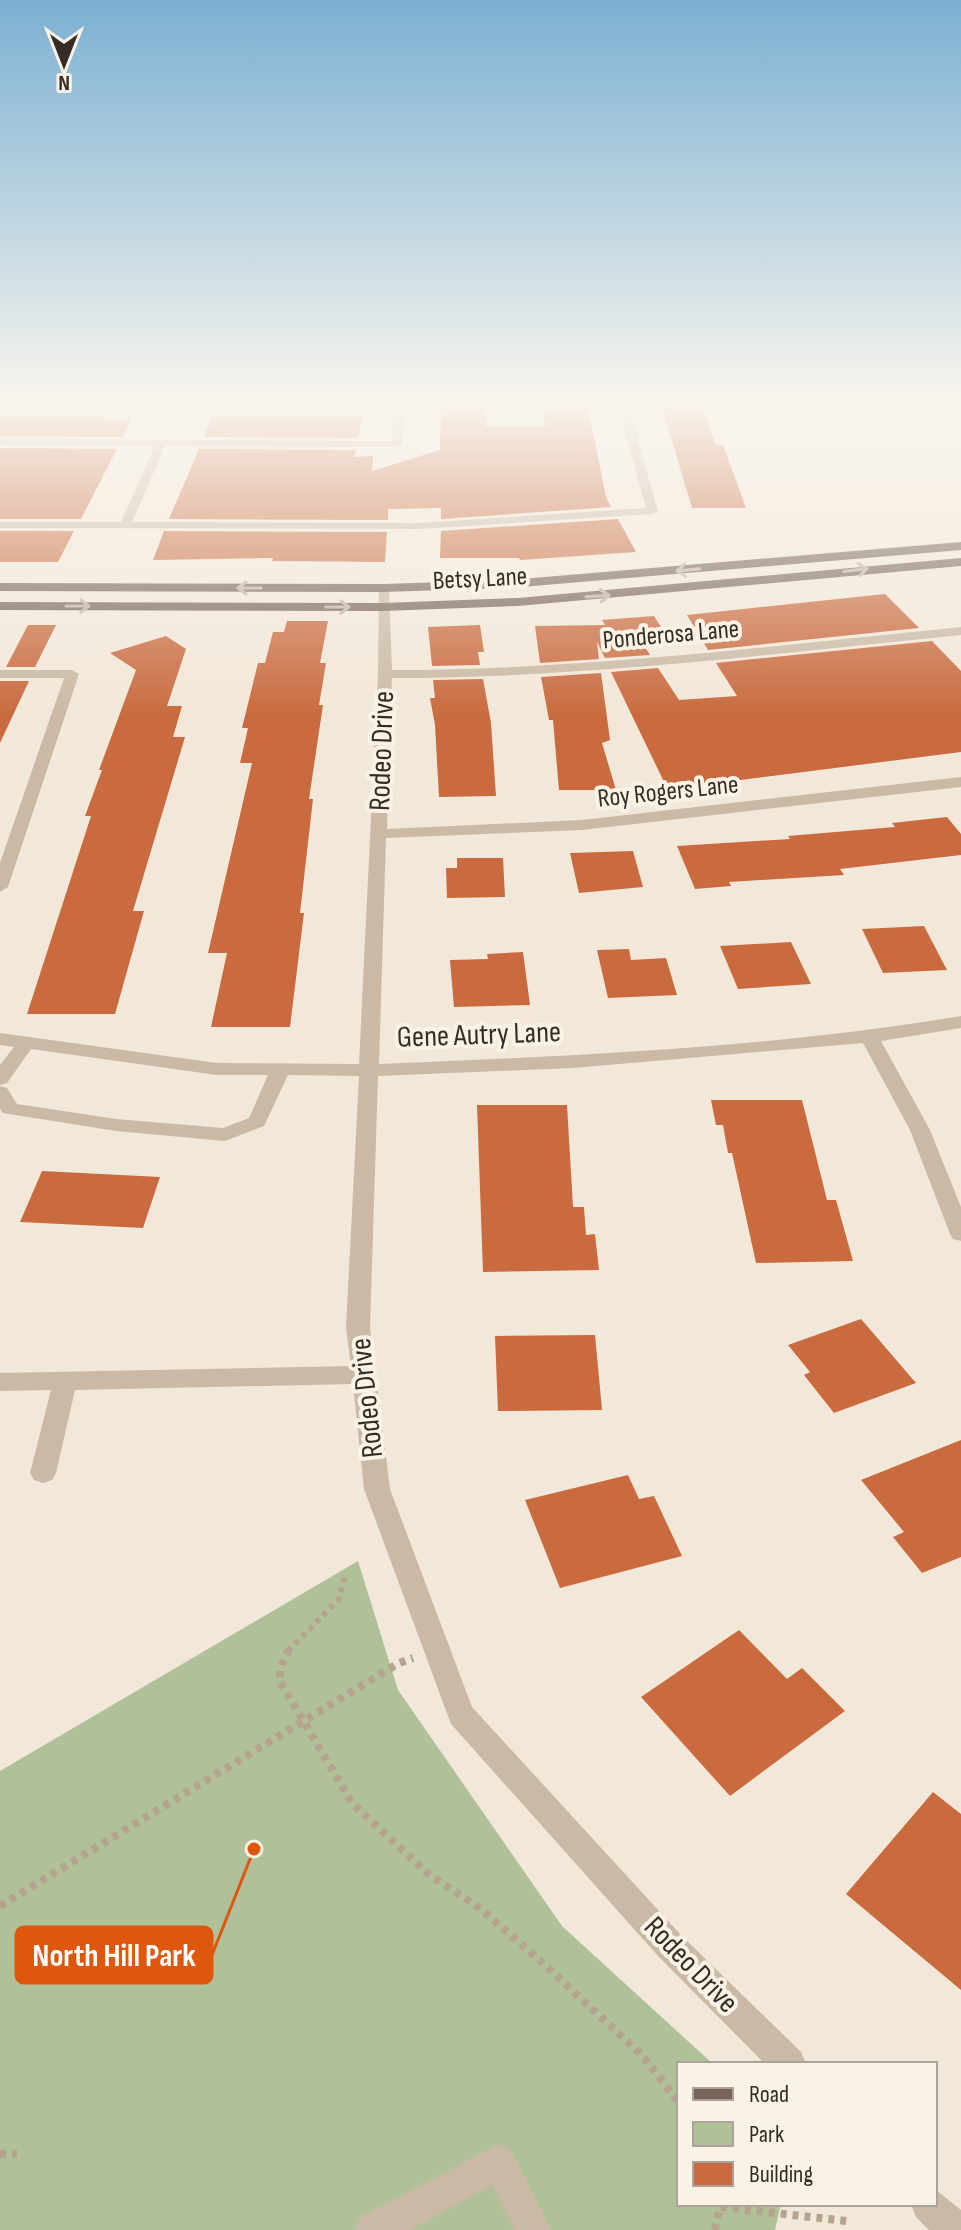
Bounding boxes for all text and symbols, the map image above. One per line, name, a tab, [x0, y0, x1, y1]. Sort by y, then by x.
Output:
north arrow	[24, 24, 104, 104]
text: N	[58, 69, 70, 96]
street label: Betsy Lane	[432, 561, 528, 597]
one-way arrow	[675, 563, 702, 578]
one-way arrow	[842, 563, 869, 578]
one-way arrow	[236, 580, 263, 596]
one-way arrow	[584, 588, 611, 603]
one-way arrow	[64, 599, 91, 614]
one-way arrow	[324, 599, 351, 615]
street label: Ponderosa Lane	[602, 614, 740, 656]
street label: Rodeo Drive	[362, 690, 402, 812]
street label: Roy Rogers Lane	[596, 769, 740, 815]
street label: Gene Autry Lane	[396, 1014, 562, 1056]
street label: Rodeo Drive	[343, 1336, 391, 1460]
street label: Rodeo Drive	[636, 1909, 746, 2021]
callout: North Hill Park	[16, 1927, 212, 1983]
text: North Hill Park	[32, 1937, 196, 1976]
legend	[677, 2062, 937, 2206]
text: Road	[749, 2080, 789, 2109]
text: Park	[749, 2120, 784, 2149]
text: Building	[749, 2160, 813, 2189]

